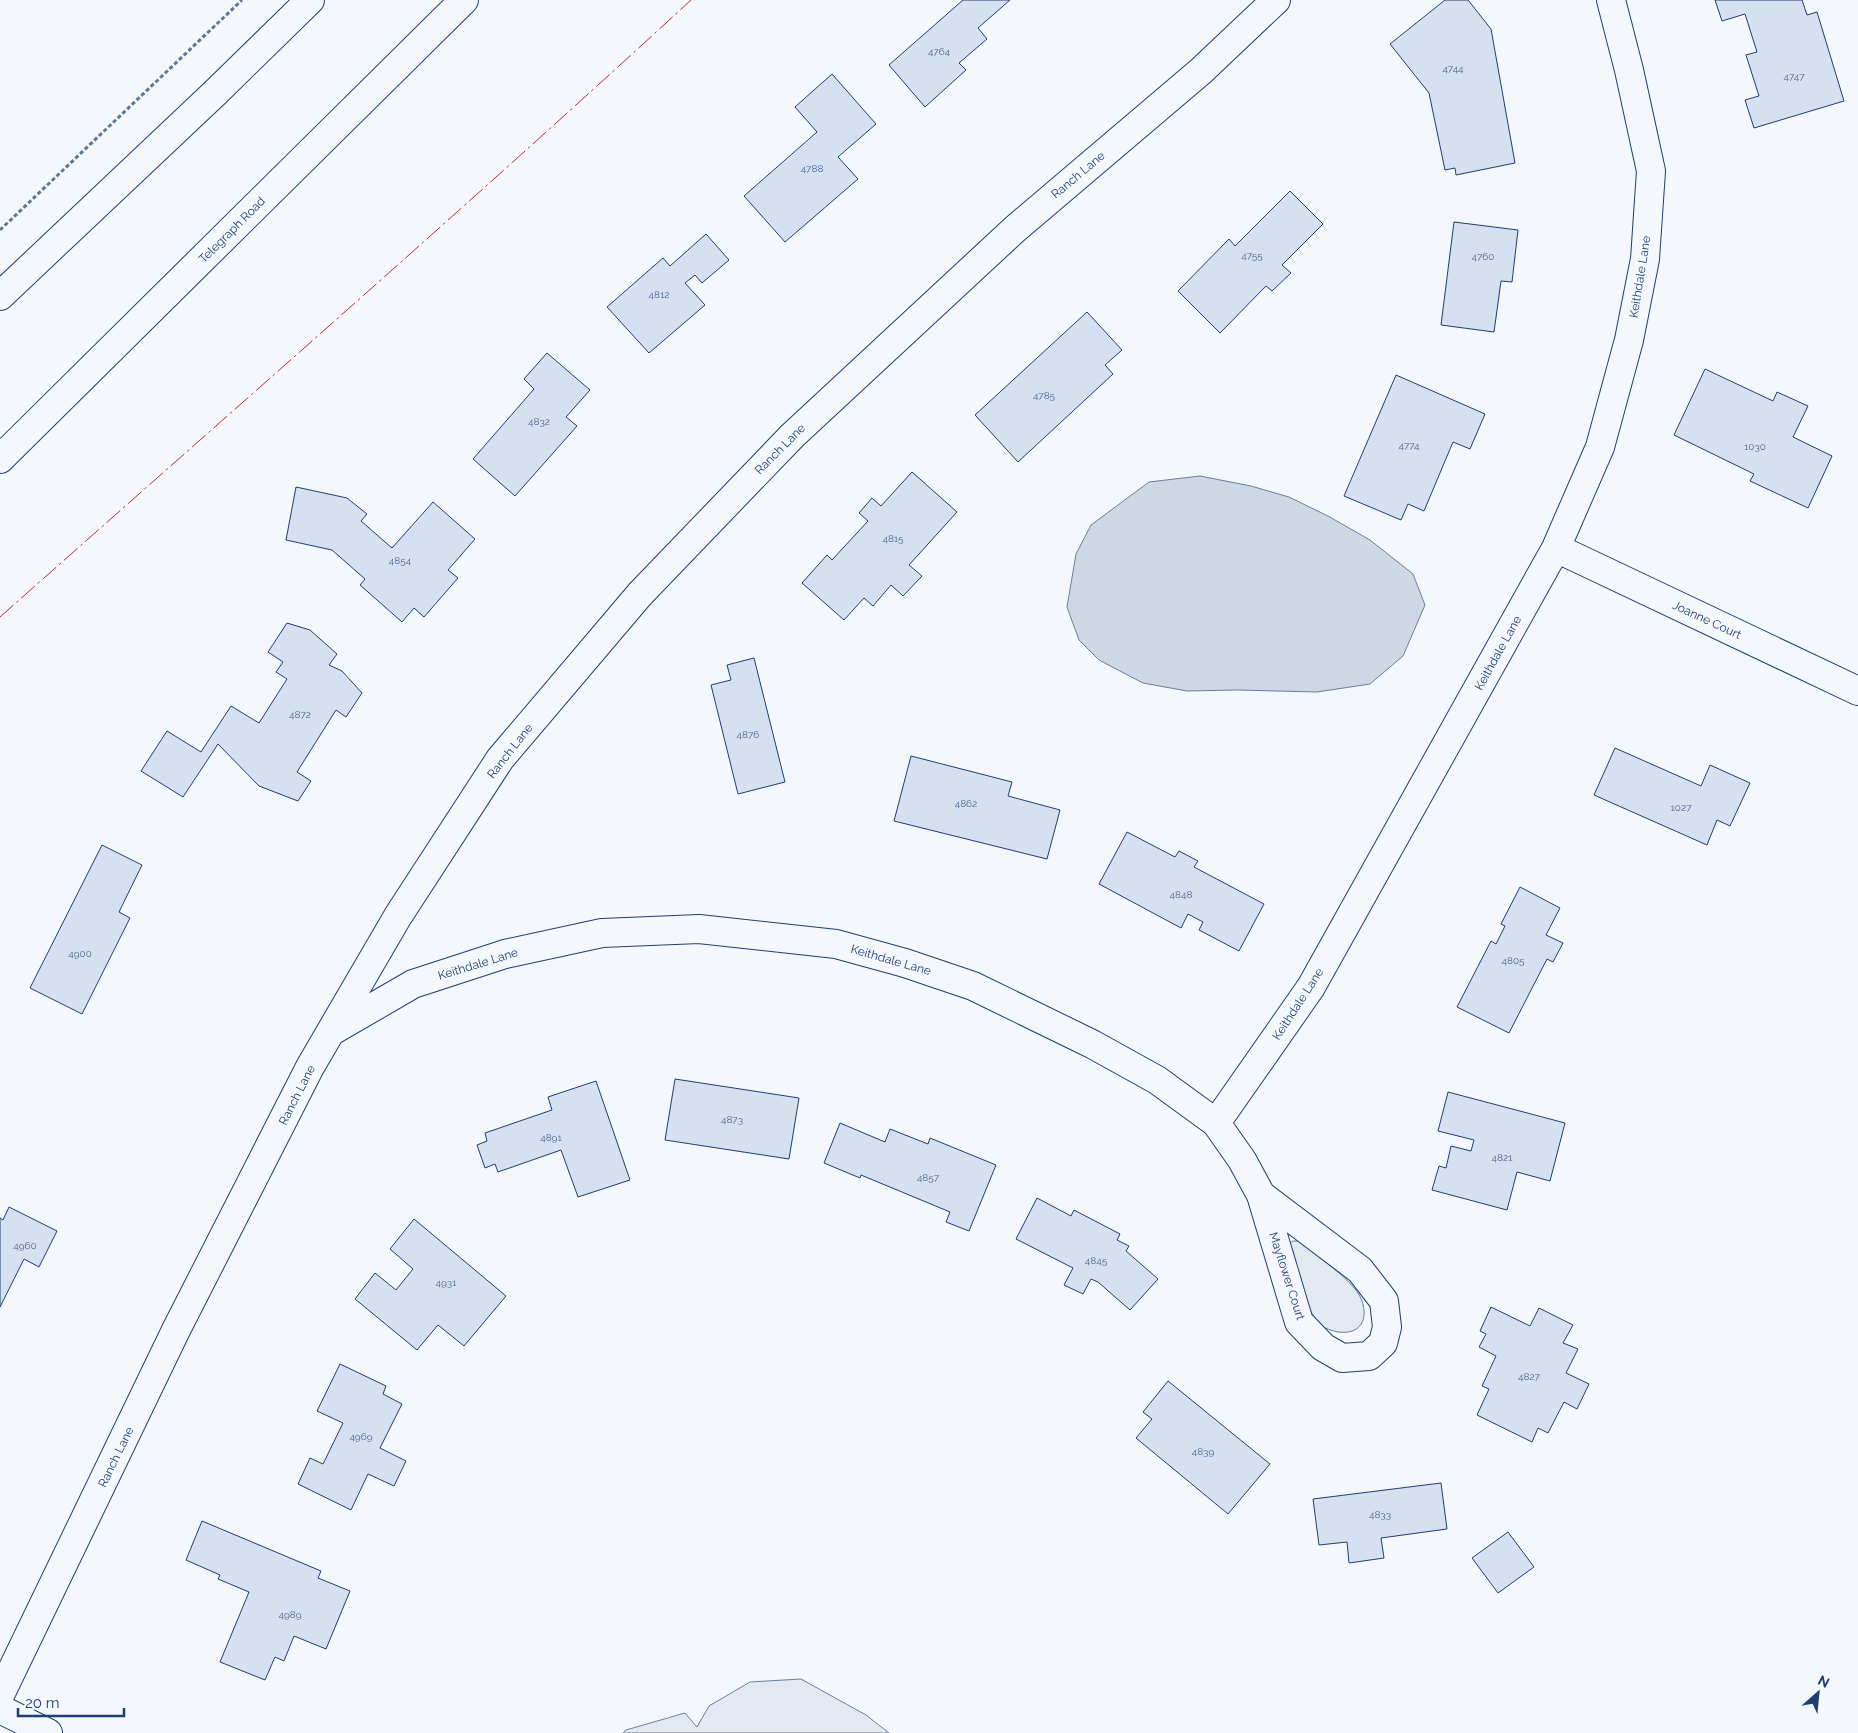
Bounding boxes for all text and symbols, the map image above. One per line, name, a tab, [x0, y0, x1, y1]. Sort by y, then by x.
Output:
house number: 4764	[928, 46, 951, 57]
house number: 4744	[1442, 63, 1464, 74]
house number: 4747	[1783, 71, 1805, 82]
street label: Ranch Lane	[1048, 149, 1108, 201]
house number: 4788	[801, 163, 823, 174]
street label: Telegraph Road	[196, 194, 268, 266]
street label: Keithdale Lane	[1627, 235, 1653, 319]
house number: 4755	[1241, 250, 1263, 261]
house number: 4760	[1472, 251, 1494, 262]
house number: 4812	[649, 289, 669, 300]
house number: 4785	[1033, 390, 1056, 401]
house number: 4832	[528, 416, 550, 427]
street label: Ranch Lane	[752, 421, 808, 477]
house number: 4774	[1398, 440, 1420, 451]
house number: 1030	[1744, 441, 1766, 452]
house number: 4815	[882, 533, 904, 544]
house number: 4854	[389, 555, 412, 566]
street label: Joanne Court	[1670, 598, 1744, 642]
street label: Keithdale Lane	[1472, 613, 1524, 693]
house number: 4872	[289, 709, 311, 720]
street label: Ranch Lane	[484, 721, 536, 781]
house number: 4876	[737, 729, 759, 740]
house number: 4862	[955, 798, 977, 809]
house number: 1027	[1671, 802, 1692, 813]
house number: 4848	[1170, 889, 1192, 900]
street label: Keithdale Lane	[849, 942, 933, 978]
street label: Keithdale Lane	[436, 945, 520, 983]
house number: 4900	[68, 948, 92, 959]
house number: 4805	[1502, 955, 1525, 966]
street label: Keithdale Lane	[1270, 965, 1326, 1043]
street label: Ranch Lane	[276, 1063, 318, 1127]
house number: 4873	[721, 1114, 743, 1125]
house number: 4891	[540, 1132, 562, 1143]
house number: 4821	[1492, 1152, 1513, 1163]
house number: 4857	[917, 1172, 940, 1183]
street label: Mayflower Court	[1266, 1230, 1308, 1322]
house number: 4960	[13, 1240, 37, 1251]
house number: 4845	[1085, 1255, 1108, 1266]
house number: 4931	[436, 1277, 457, 1288]
house number: 4827	[1518, 1371, 1541, 1382]
street label: Ranch Lane	[95, 1424, 137, 1490]
house number: 4969	[349, 1431, 373, 1442]
house number: 4839	[1192, 1446, 1214, 1457]
house number: 4833	[1369, 1509, 1391, 1520]
house number: 4989	[278, 1609, 302, 1620]
north arrow	[1793, 1668, 1843, 1718]
text: N	[1816, 1672, 1832, 1691]
scale bar	[18, 1686, 124, 1718]
text: 20 m	[25, 1694, 60, 1712]

